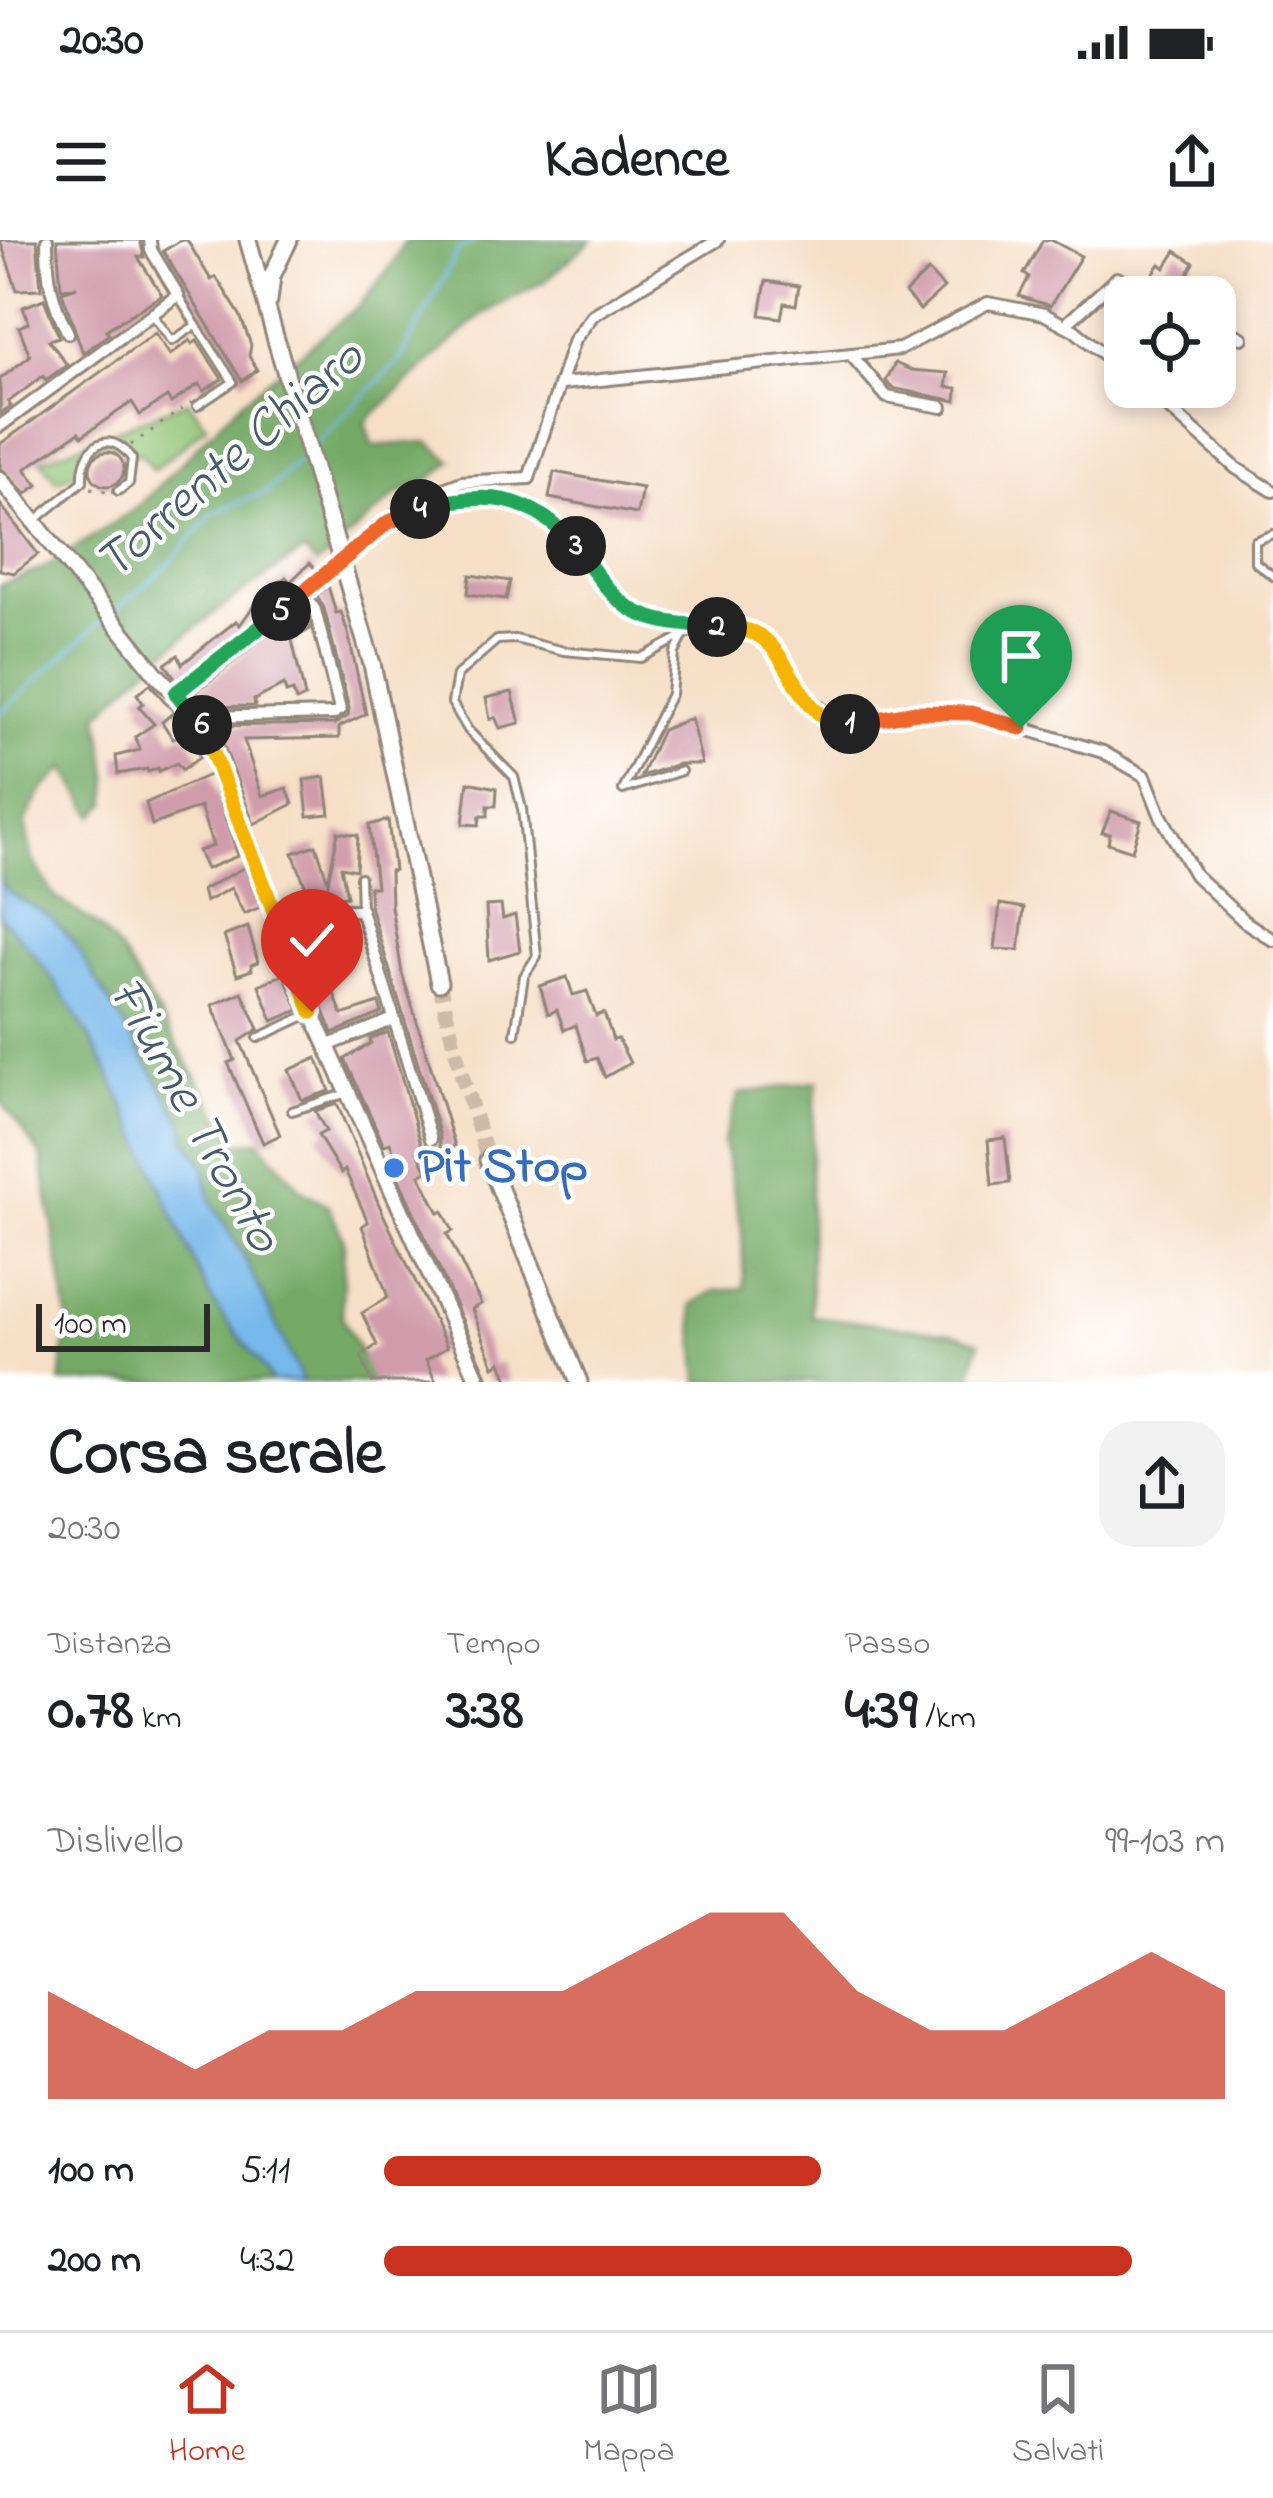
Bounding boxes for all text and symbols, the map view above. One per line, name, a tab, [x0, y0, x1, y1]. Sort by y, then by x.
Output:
text: 20:30	[60, 9, 144, 75]
text: Kadence	[544, 123, 729, 201]
icon: menu	[48, 129, 114, 195]
icon: share	[1159, 129, 1225, 195]
map controls	[1104, 276, 1236, 408]
button: locate	[1104, 276, 1236, 408]
water label: Torrente Chiaro	[79, 321, 385, 602]
pin: 4	[390, 479, 450, 539]
text: 4	[413, 485, 427, 533]
pin: 3	[546, 516, 606, 576]
text: 3	[569, 522, 583, 570]
pin: 5	[251, 581, 311, 641]
text: 5	[272, 587, 290, 635]
pin: 2	[687, 597, 747, 657]
text: 2	[709, 603, 725, 651]
pin	[970, 605, 1072, 728]
icon: arrive	[988, 623, 1054, 689]
pin: 1	[820, 694, 880, 754]
pin: 6	[172, 695, 232, 755]
text: 1	[845, 700, 855, 748]
text: 6	[195, 701, 209, 749]
pin	[261, 889, 363, 1012]
icon: check	[279, 907, 345, 973]
water label: Fiume Tronto	[85, 964, 302, 1269]
place label: Pit Stop	[418, 1131, 588, 1206]
marker: Pit Stop	[381, 1155, 407, 1181]
scale bar	[36, 1298, 210, 1351]
text: 100 m	[54, 1301, 127, 1349]
text: Corsa serale	[48, 1408, 385, 1504]
button: share	[1099, 1421, 1225, 1547]
text: 20:30	[48, 1501, 121, 1558]
text: Distanza	[48, 1621, 172, 1669]
text: Tempo	[446, 1621, 541, 1669]
text: Passo	[845, 1621, 930, 1669]
text: 0.78	[48, 1669, 133, 1756]
text: 3:38	[446, 1669, 524, 1756]
text: 4:39	[845, 1669, 917, 1756]
text: km	[133, 1695, 182, 1743]
text: /km	[917, 1695, 976, 1743]
text: Dislivello	[48, 1814, 184, 1871]
text: 99–103 m	[1105, 1814, 1225, 1871]
text: 100 m	[48, 2143, 134, 2200]
text: 5:11	[240, 2143, 290, 2200]
text: 200 m	[48, 2233, 141, 2290]
text: 4:32	[240, 2233, 295, 2290]
tab: Home	[169, 2356, 245, 2476]
tab: Mappa	[583, 2356, 675, 2476]
tab: Salvati	[1012, 2356, 1104, 2476]

